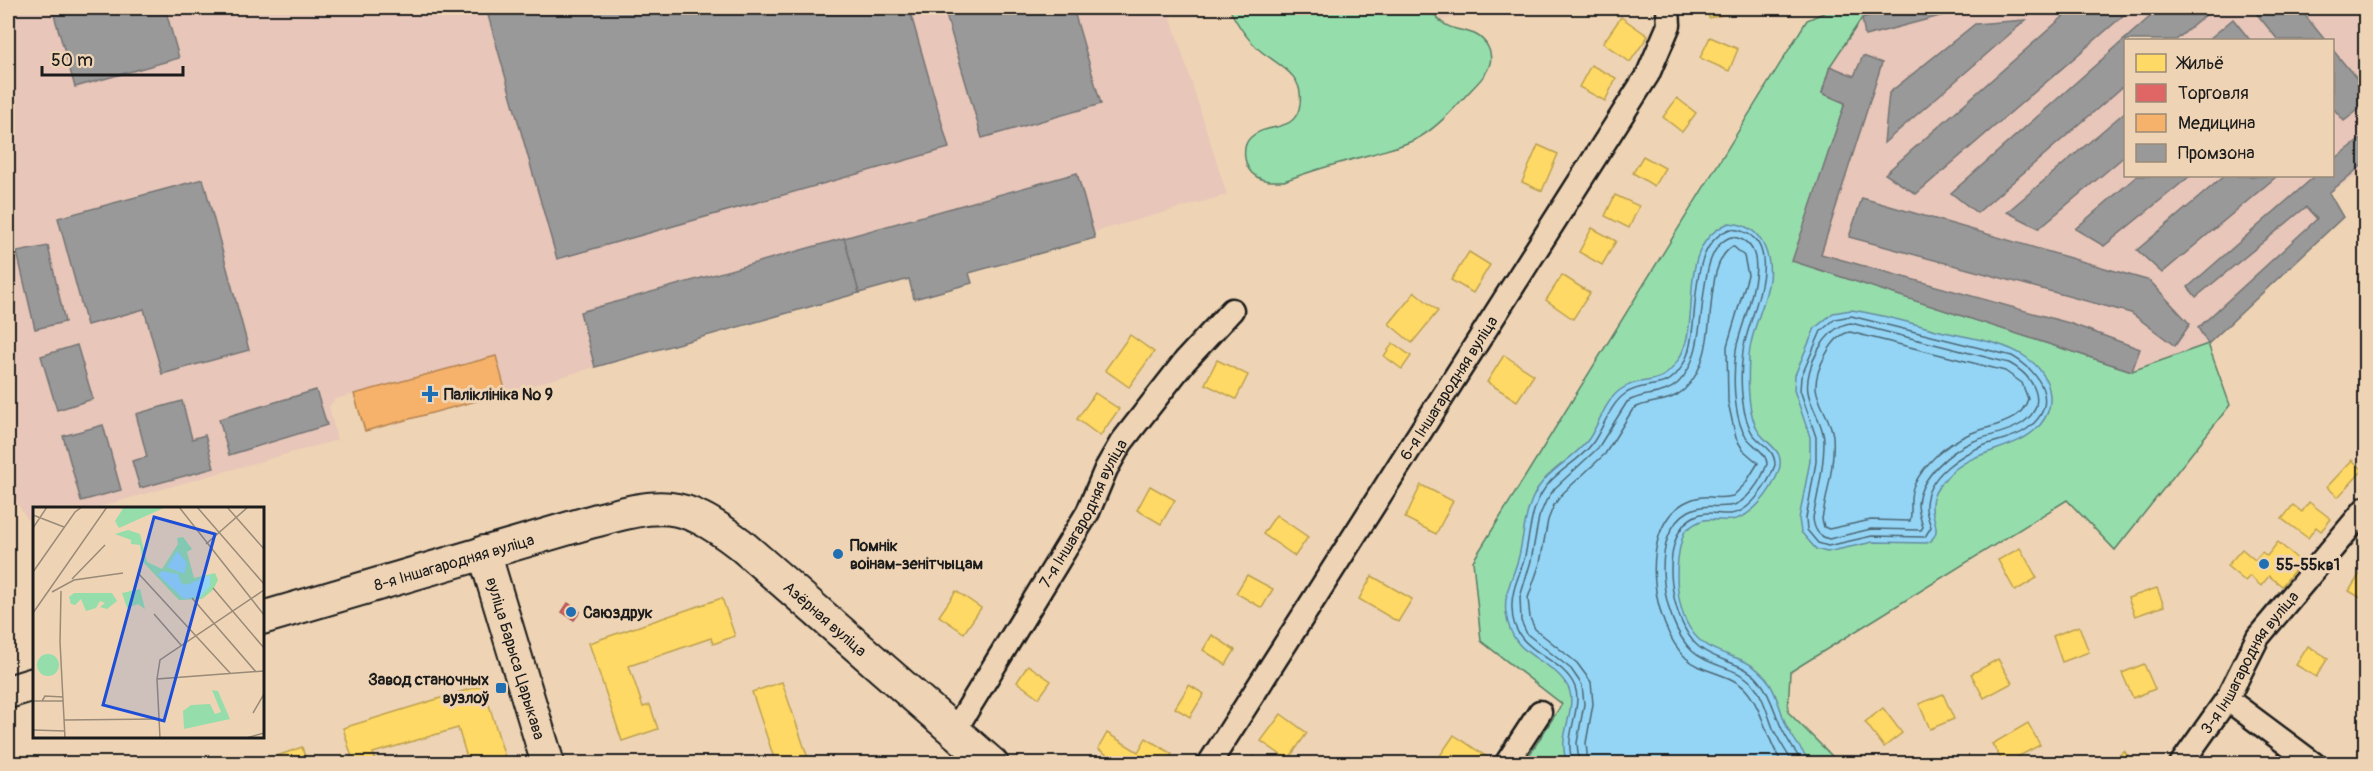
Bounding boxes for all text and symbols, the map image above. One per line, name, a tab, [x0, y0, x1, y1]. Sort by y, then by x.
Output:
scale bar	[42, 39, 183, 77]
legend	[2124, 39, 2334, 177]
text: 50 m	[51, 49, 93, 72]
text: Жильё	[2175, 52, 2224, 75]
text: Торговля	[2178, 82, 2249, 105]
text: Медицина	[2178, 112, 2255, 135]
text: Промзона	[2178, 142, 2255, 165]
street label: 6-я Іншагародняя вуліца	[1396, 312, 1503, 464]
marker: Паліклініка № 9	[421, 385, 439, 403]
place label: Паліклініка № 9	[444, 385, 553, 405]
street label: 7-я Іншагародняя вуліца	[1035, 436, 1132, 592]
inset map	[33, 507, 264, 738]
street label: 8-я Іншагародняя вуліца	[372, 530, 537, 596]
place label: Помнік воінам-зенітчыцам	[850, 536, 983, 574]
marker: Помнік воінам-зенітчыцам	[831, 547, 845, 561]
place label: 55-55кв1	[2276, 555, 2340, 575]
marker: 55-55кв1	[2257, 557, 2271, 571]
street label: вуліца Барыса Царыкава	[481, 575, 549, 742]
street label: Азёрная вуліца	[779, 577, 871, 661]
street label: 3-я Іншагародняя вуліца	[2197, 587, 2303, 738]
place label: Саюздрук	[583, 603, 653, 623]
marker: Саюздрук	[564, 605, 578, 619]
place label: Завод станочных вузлоў	[368, 670, 489, 708]
marker: Завод станочных вузлоў	[494, 681, 508, 695]

